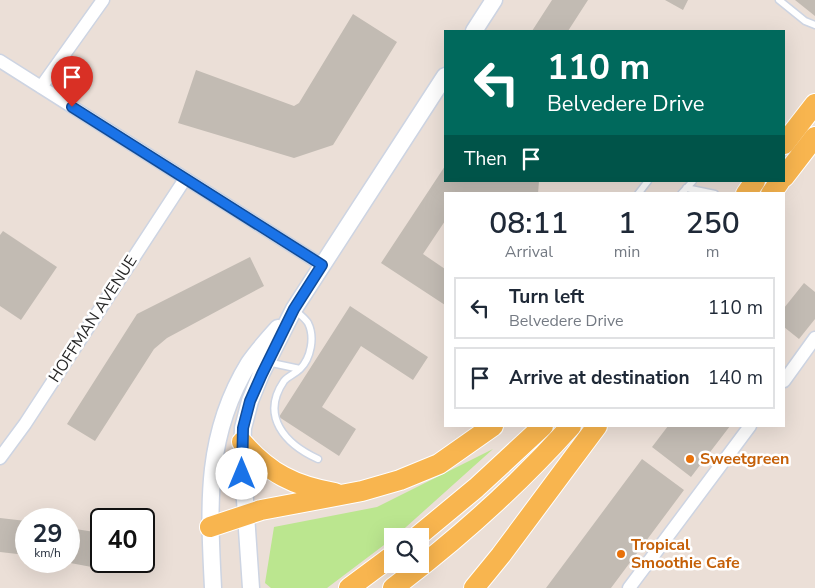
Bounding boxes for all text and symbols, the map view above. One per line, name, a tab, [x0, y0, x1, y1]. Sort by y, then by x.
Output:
text: 110 m	[547, 44, 650, 91]
icon: left	[464, 50, 529, 115]
pin	[51, 56, 93, 107]
icon: arrive	[58, 63, 86, 91]
text: Belvedere Drive	[547, 89, 705, 119]
icon: arrive	[517, 145, 545, 173]
text: Then	[464, 146, 507, 172]
text: 08:11	[489, 203, 568, 244]
text: 1	[618, 203, 636, 244]
text: 250	[686, 203, 740, 244]
text: Arrival	[505, 241, 553, 263]
text: min	[614, 241, 640, 263]
text: m	[706, 241, 720, 263]
street label: HOFFMAN AVENUE	[44, 251, 142, 387]
text: Turn left	[509, 284, 584, 310]
icon: left	[466, 294, 494, 322]
text: 110 m	[708, 295, 763, 321]
text: Belvedere Drive	[509, 310, 624, 332]
icon: arrive	[466, 364, 494, 392]
text: Arrive at destination	[509, 365, 690, 391]
text: 140 m	[708, 365, 763, 391]
position arrow	[215, 447, 267, 499]
place label: Sweetgreen	[700, 448, 789, 470]
marker: Sweetgreen	[684, 453, 696, 465]
speed limit sign: 40	[90, 508, 155, 573]
text: 29	[32, 517, 63, 551]
map controls	[384, 528, 429, 573]
button: search	[384, 528, 429, 573]
place label: Tropical Smoothie Cafe	[631, 534, 740, 574]
text: km/h	[34, 545, 61, 561]
marker: Tropical Smoothie Cafe	[615, 548, 627, 560]

